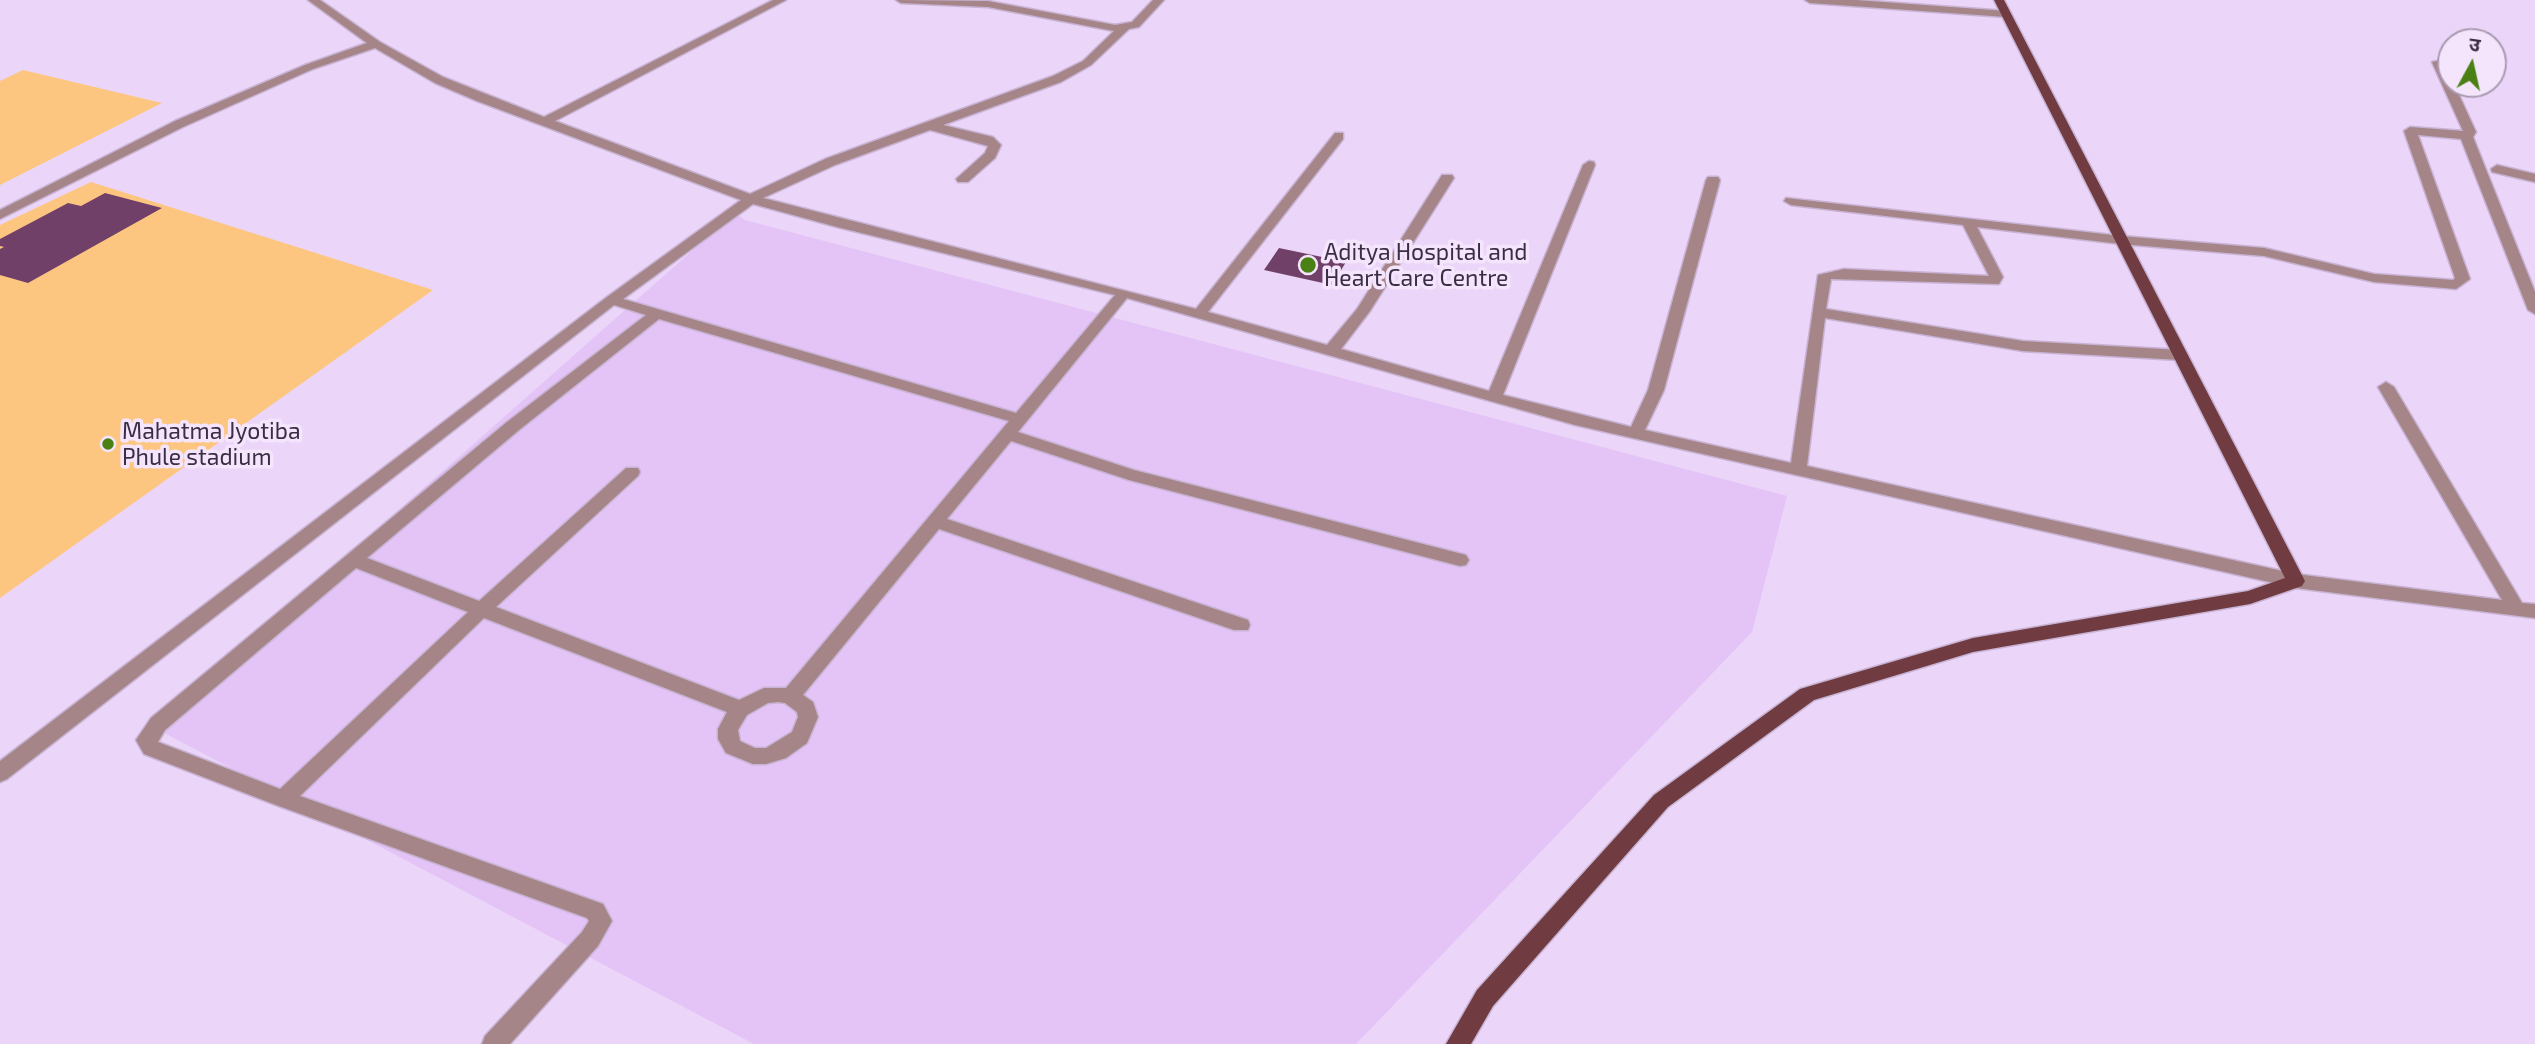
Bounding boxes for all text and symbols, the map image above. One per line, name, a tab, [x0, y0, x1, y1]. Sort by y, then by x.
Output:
north arrow	[2437, 28, 2507, 98]
text: उ	[2468, 32, 2482, 56]
place label: Aditya Hospital and Heart Care Centre	[1324, 238, 1527, 292]
marker: Aditya Hospital and Heart Care Centre	[1298, 255, 1318, 275]
place label: Mahatma Jyotiba Phule stadium	[122, 417, 301, 471]
marker: Mahatma Jyotiba Phule stadium	[100, 436, 116, 452]

